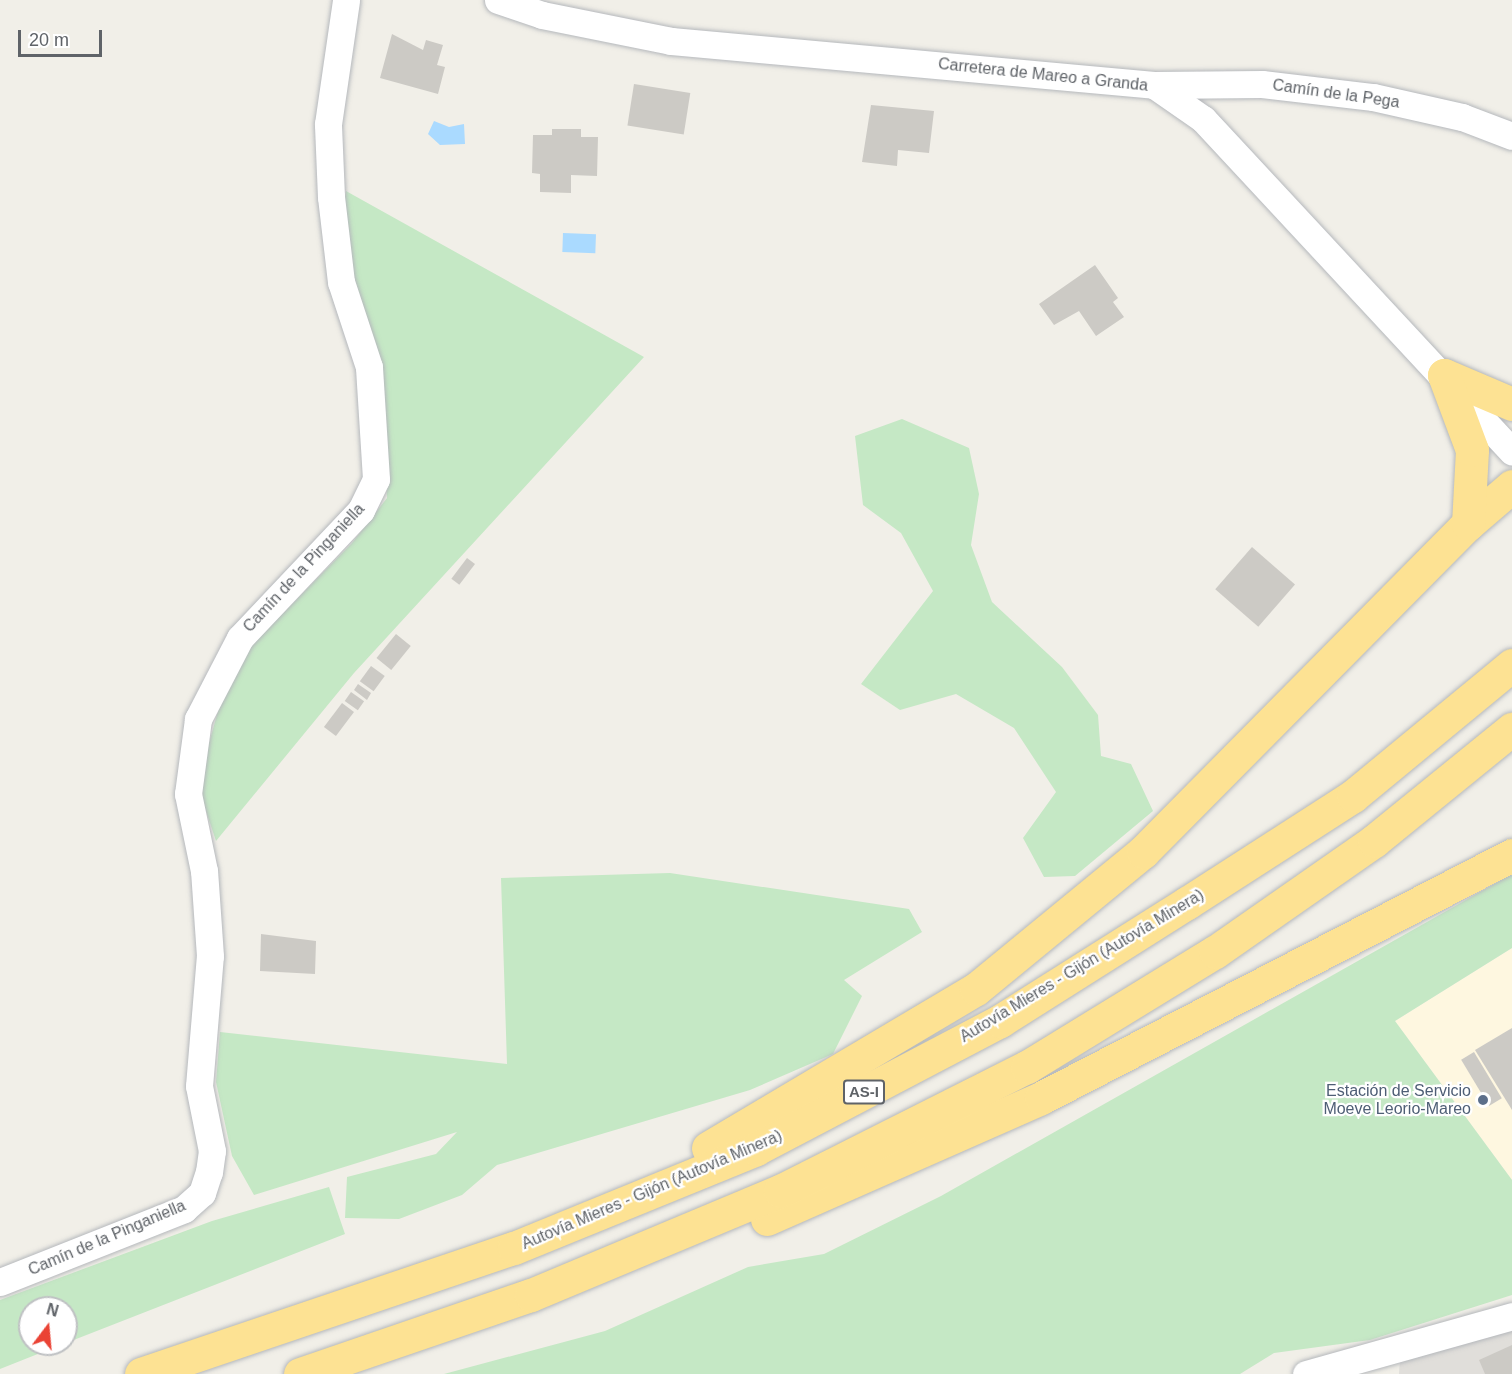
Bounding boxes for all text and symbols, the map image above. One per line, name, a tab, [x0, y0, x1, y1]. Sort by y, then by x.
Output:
scale bar	[21, 18, 105, 56]
text: 20 m	[29, 30, 69, 50]
street label: Carretera de Mareo a Granda	[937, 54, 1149, 96]
street label: Camín de la Pega	[1271, 76, 1401, 112]
street label: Camín de la Pinganiella	[239, 500, 369, 636]
street label: Autovía Mieres - Gijón (Autovía Minera)	[957, 885, 1207, 1047]
road number: AS-I	[843, 1080, 885, 1104]
place label: Estación de Servicio Moeve Leorio-Mareo	[1323, 1081, 1471, 1119]
marker: Estación de Servicio Moeve Leorio-Mareo	[1476, 1093, 1490, 1107]
street label: Autovía Mieres - Gijón (Autovía Minera)	[519, 1126, 785, 1254]
street label: Camín de la Pinganiella	[25, 1196, 189, 1280]
north arrow	[18, 1296, 78, 1356]
text: N	[45, 1300, 60, 1320]

